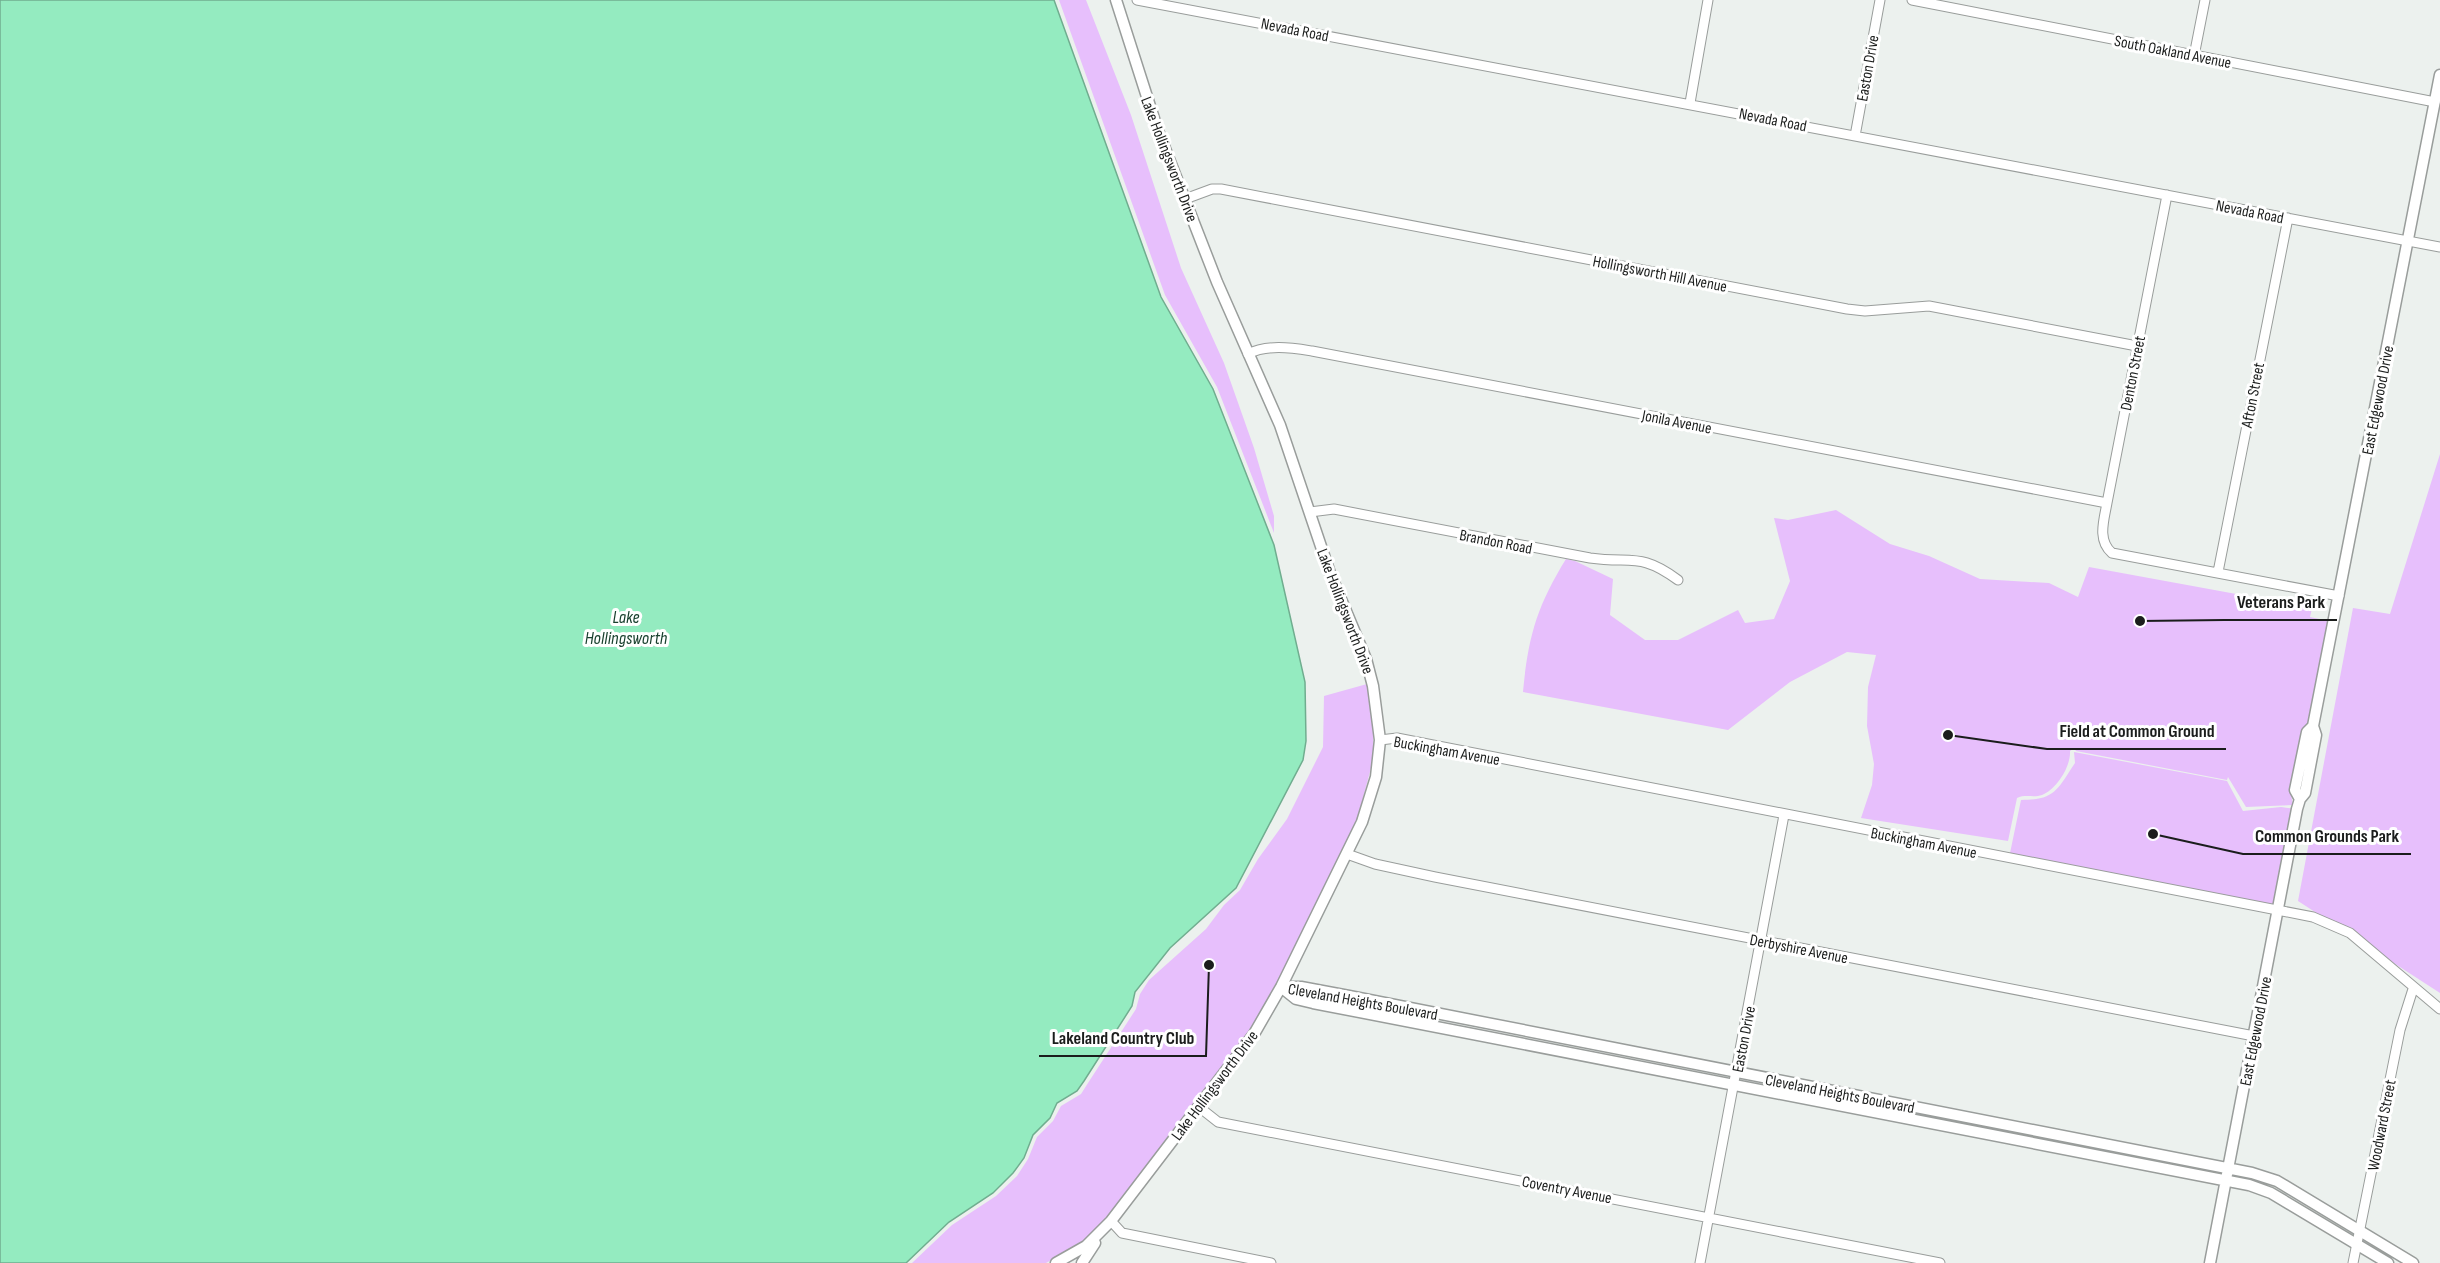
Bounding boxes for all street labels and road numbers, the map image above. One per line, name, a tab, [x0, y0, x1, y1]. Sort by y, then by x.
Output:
street label: Nevada Road	[1259, 15, 1330, 46]
street label: South Oakland Avenue	[2113, 32, 2233, 73]
street label: Easton Drive	[1853, 34, 1884, 103]
street label: Lake Hollingsworth Drive	[1136, 94, 1201, 225]
street label: Nevada Road	[1737, 105, 1808, 136]
street label: Nevada Road	[2214, 197, 2285, 228]
street label: Hollingsworth Hill Avenue	[1591, 252, 1728, 297]
street label: Denton Street	[2117, 334, 2150, 412]
street label: East Edgewood Drive	[2359, 344, 2398, 457]
street label: Afton Street	[2238, 361, 2269, 431]
street label: Jonila Avenue	[1639, 406, 1713, 439]
street label: Brandon Road	[1458, 526, 1534, 559]
street label: Lake Hollingsworth Drive	[1312, 546, 1377, 677]
street label: Buckingham Avenue	[1392, 733, 1501, 770]
street label: Buckingham Avenue	[1869, 824, 1978, 863]
street label: Derbyshire Avenue	[1748, 931, 1849, 968]
street label: East Edgewood Drive	[2237, 975, 2276, 1088]
street label: Cleveland Heights Boulevard	[1286, 980, 1439, 1025]
street label: Easton Drive	[1729, 1005, 1760, 1074]
street label: Lake Hollingsworth Drive	[1168, 1027, 1263, 1145]
street label: Cleveland Heights Boulevard	[1764, 1071, 1916, 1118]
street label: Woodward Street	[2364, 1078, 2401, 1172]
street label: Coventry Avenue	[1520, 1172, 1613, 1208]

